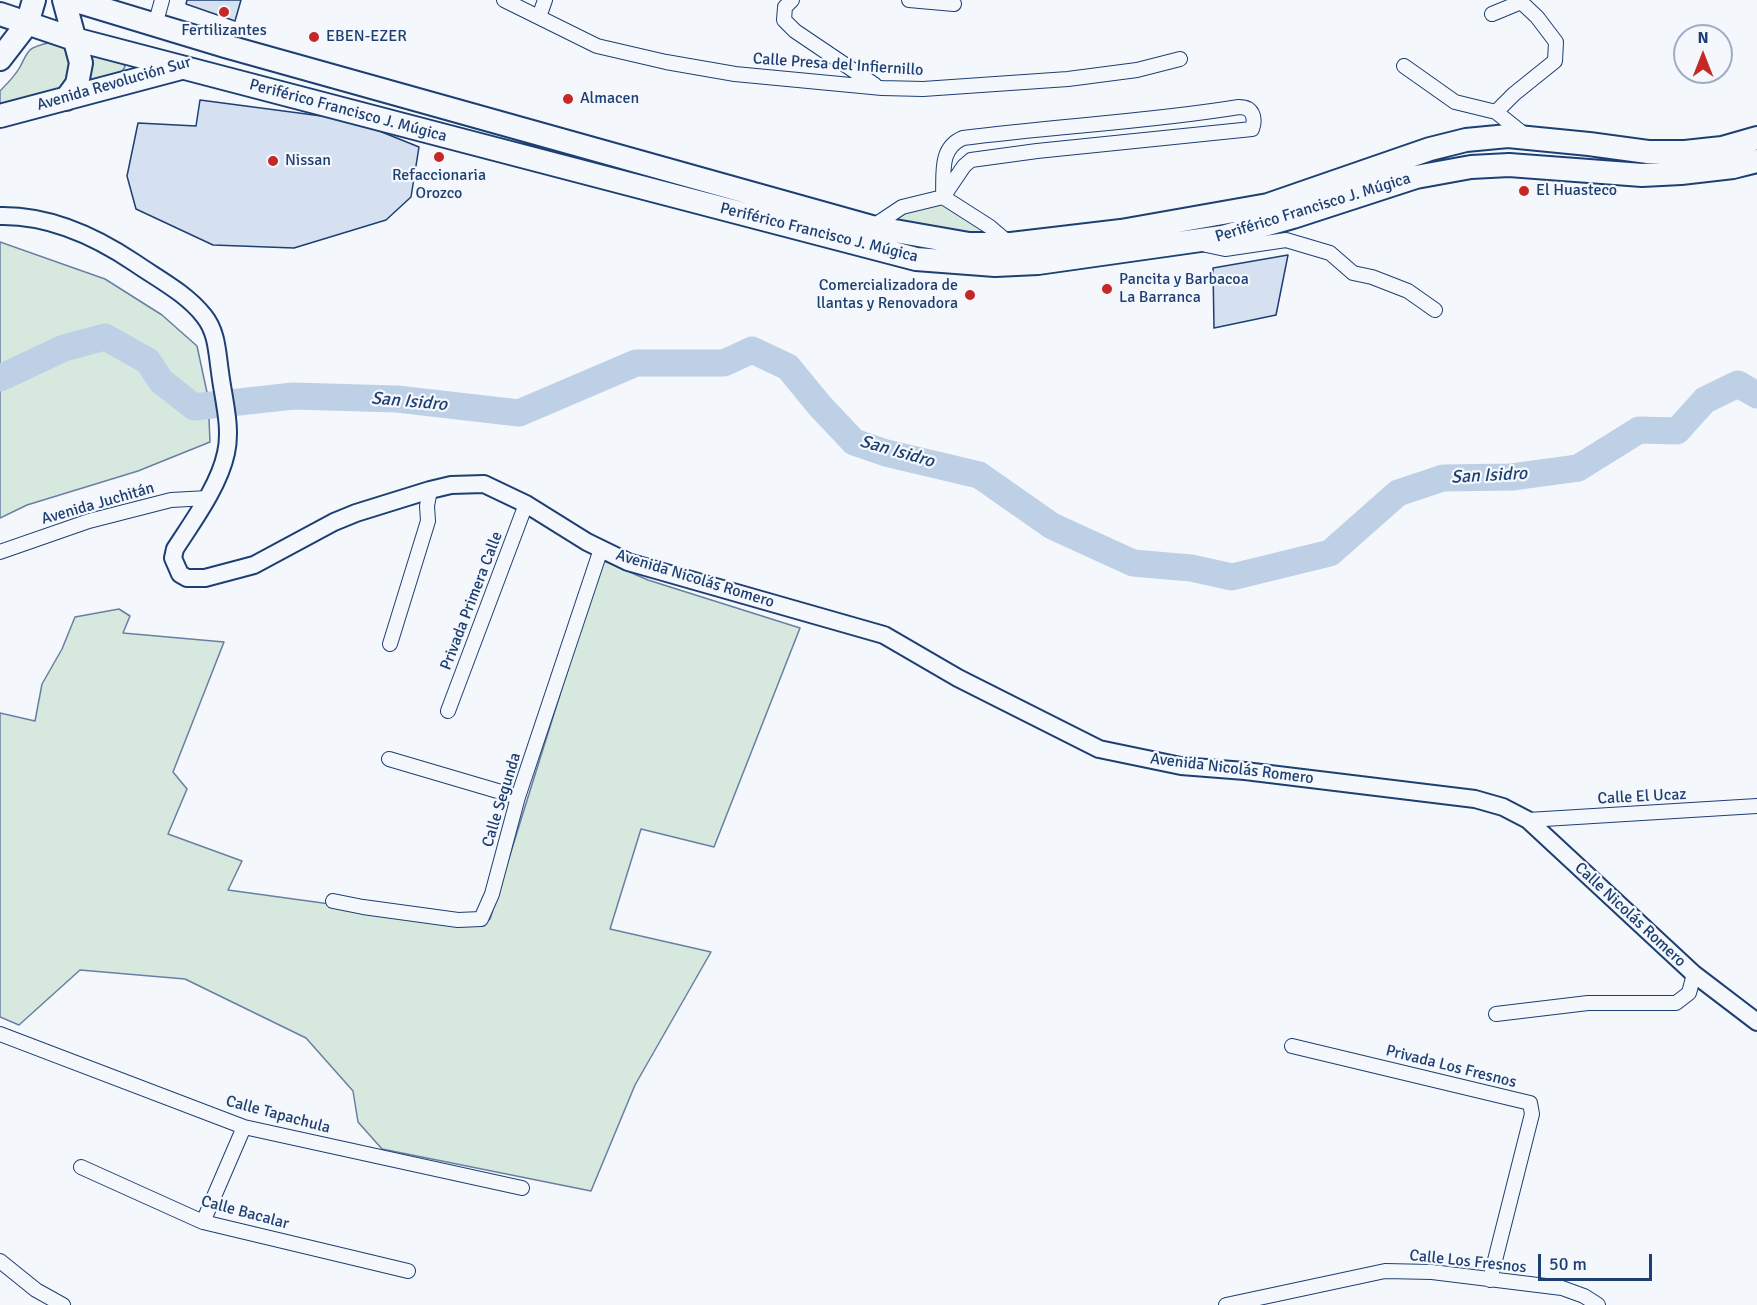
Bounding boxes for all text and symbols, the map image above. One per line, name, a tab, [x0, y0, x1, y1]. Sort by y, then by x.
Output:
marker: Fertilizantes	[217, 5, 231, 19]
place label: Fertilizantes	[181, 21, 267, 41]
north arrow	[1673, 24, 1733, 84]
place label: EBEN-EZER	[326, 27, 407, 47]
text: N	[1697, 28, 1709, 48]
marker: EBEN-EZER	[307, 30, 321, 44]
street label: Calle Presa del Infiernillo	[752, 49, 924, 81]
street label: Avenida Revolución Sur	[35, 53, 193, 115]
street label: Periférico Francisco J. Múgica	[247, 75, 449, 147]
place label: Almacen	[580, 89, 639, 109]
marker: Almacen	[561, 92, 575, 106]
marker: Refaccionaria Orozco	[432, 150, 446, 164]
place label: Nissan	[285, 151, 331, 171]
marker: Nissan	[266, 154, 280, 168]
place label: Refaccionaria Orozco	[392, 166, 486, 204]
street label: Periférico Francisco J. Múgica	[1213, 169, 1413, 247]
place label: El Huasteco	[1536, 181, 1617, 201]
marker: El Huasteco	[1517, 184, 1531, 198]
street label: Periférico Francisco J. Múgica	[718, 199, 920, 267]
place label: Pancita y Barbacoa La Barranca	[1119, 270, 1249, 308]
place label: Comercializadora de llantas y Renovadora	[816, 276, 958, 314]
marker: Pancita y Barbacoa La Barranca	[1100, 282, 1114, 296]
marker: Comercializadora de llantas y Renovadora	[963, 288, 977, 302]
water label: San Isidro	[370, 388, 448, 416]
water label: San Isidro	[857, 431, 937, 473]
water label: San Isidro	[1450, 463, 1528, 489]
street label: Avenida Juchitán	[39, 479, 157, 529]
street label: Privada Primera Calle	[437, 529, 507, 673]
street label: Avenida Nicolás Romero	[614, 546, 776, 612]
street label: Avenida Nicolás Romero	[1149, 749, 1315, 789]
street label: Calle Segunda	[479, 750, 525, 850]
street label: Calle El Ucaz	[1597, 785, 1687, 809]
street label: Calle Nicolás Romero	[1570, 859, 1690, 971]
street label: Privada Los Fresnos	[1384, 1041, 1518, 1093]
street label: Calle Tapachula	[224, 1092, 332, 1138]
street label: Calle Bacalar	[199, 1192, 291, 1234]
scale bar	[1541, 1242, 1655, 1280]
street label: Calle Los Fresnos	[1408, 1246, 1528, 1278]
text: 50 m	[1549, 1253, 1587, 1275]

